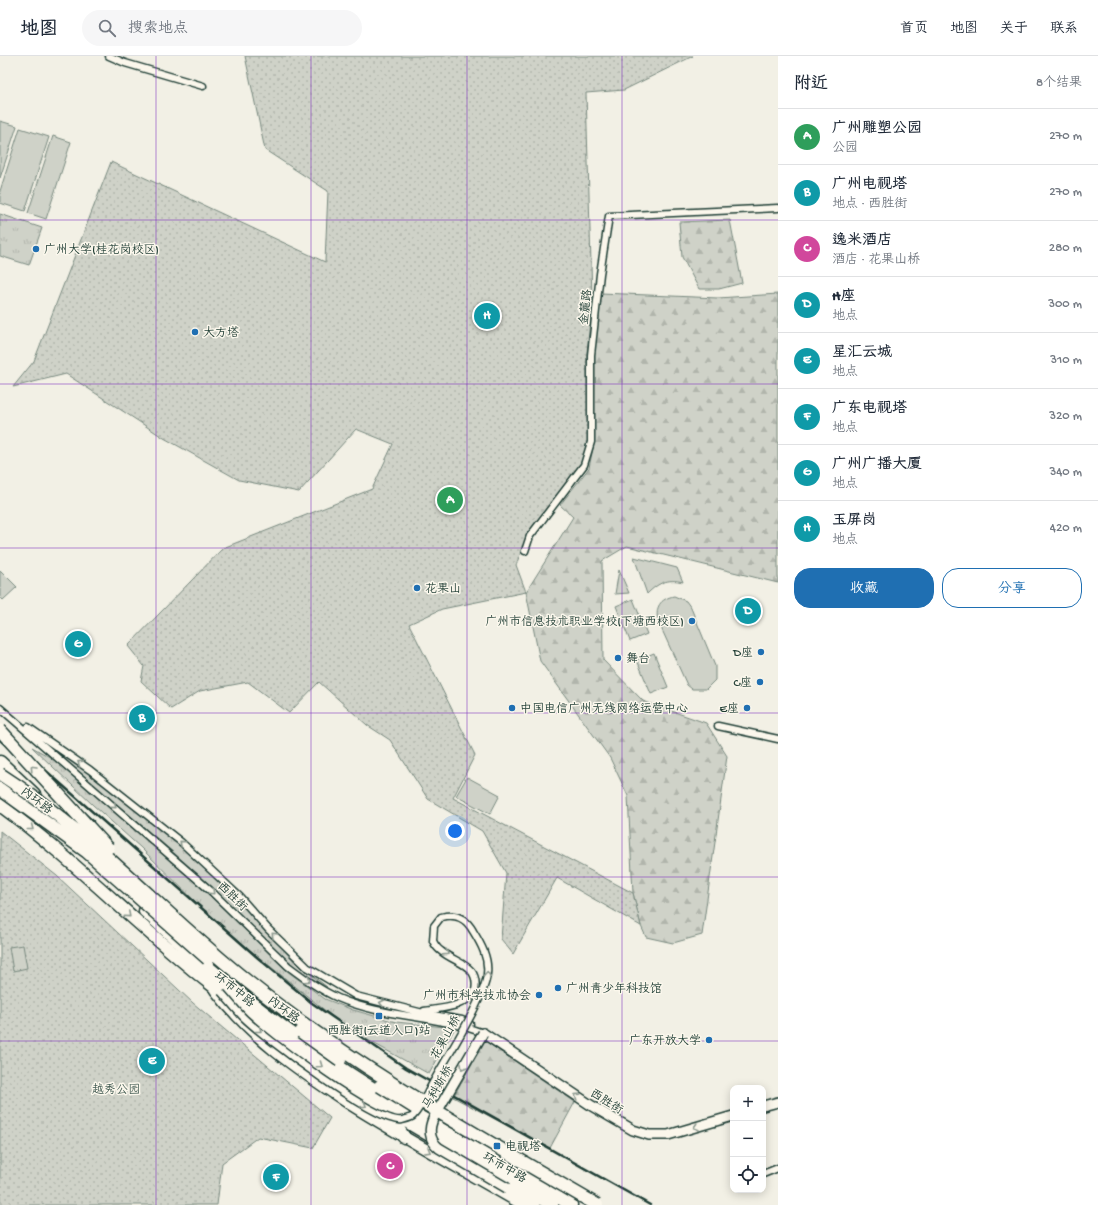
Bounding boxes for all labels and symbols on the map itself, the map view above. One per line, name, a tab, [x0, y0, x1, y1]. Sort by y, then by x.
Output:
place label: 广州大学(桂花岗校区)	[44, 242, 159, 258]
marker: 广州大学(桂花岗校区)	[31, 244, 41, 254]
street label: 金麓路	[576, 288, 596, 326]
pin: H	[474, 301, 500, 331]
place label: 大方塔	[203, 325, 239, 341]
marker: 大方塔	[190, 327, 200, 337]
pin: A	[437, 485, 463, 515]
place label: 花果山	[425, 582, 461, 597]
marker: 花果山	[412, 583, 422, 593]
pin: D	[735, 596, 761, 626]
place label: 广州市信息技术职业学校(下塘西校区)	[485, 615, 684, 630]
marker: 广州市信息技术职业学校(下塘西校区)	[687, 616, 697, 626]
pin: G	[65, 629, 91, 659]
place label: D座	[732, 646, 753, 661]
marker: D座	[756, 647, 766, 657]
place label: 舞台	[626, 652, 650, 667]
marker: 舞台	[613, 653, 623, 663]
place label: C座	[733, 676, 752, 691]
marker: C座	[755, 677, 765, 687]
place label: 中国电信广州无线网络运营中心	[520, 702, 688, 717]
place label: E座	[720, 702, 739, 717]
pin: B	[129, 703, 155, 733]
marker: 中国电信广州无线网络运营中心	[507, 703, 517, 713]
marker: E座	[742, 703, 752, 713]
one-way arrow	[77, 760, 84, 768]
one-way arrow	[31, 765, 38, 773]
street label: 内环路	[17, 784, 55, 818]
one-way arrow	[110, 802, 117, 809]
your location	[445, 821, 465, 841]
one-way arrow	[27, 824, 34, 831]
one-way arrow	[180, 841, 187, 848]
street label: 西胜街	[214, 879, 250, 915]
one-way arrow	[207, 887, 215, 895]
one-way arrow	[123, 911, 131, 918]
one-way arrow	[271, 932, 279, 940]
one-way arrow	[442, 949, 449, 956]
street label: 环市中路	[211, 969, 257, 1011]
one-way arrow	[482, 971, 491, 977]
one-way arrow	[303, 975, 310, 982]
place label: 广州青少年科技馆	[566, 982, 662, 997]
marker: 广州青少年科技馆	[553, 983, 563, 993]
place label: 广州市科学技术协会	[423, 988, 531, 1004]
marker: 广州市科学技术协会	[534, 990, 544, 1000]
street label: 内环路	[264, 993, 302, 1027]
one-way arrow	[379, 1000, 385, 1008]
marker: 西胜街(云道入口)站	[374, 1011, 384, 1021]
street label: 花果山桥	[428, 1012, 465, 1062]
place label: 西胜街(云道入口)站	[328, 1024, 430, 1039]
one-way arrow	[254, 1025, 261, 1032]
place label: 广东开放大学	[629, 1034, 701, 1049]
marker: 广东开放大学	[704, 1035, 714, 1045]
pin: E	[139, 1046, 165, 1076]
one-way arrow	[316, 1060, 323, 1067]
street label: 马科斯桥	[419, 1062, 457, 1112]
one-way arrow	[461, 1063, 468, 1070]
park label: 越秀公园	[92, 1082, 140, 1098]
street label: 西胜街	[587, 1086, 625, 1118]
one-way arrow	[574, 1093, 581, 1101]
one-way arrow	[360, 1100, 367, 1108]
one-way arrow	[692, 1122, 699, 1131]
place label: 电视塔	[505, 1139, 541, 1155]
marker: 电视塔	[492, 1141, 502, 1151]
one-way arrow	[424, 1147, 431, 1154]
street label: 环市中路	[480, 1150, 529, 1187]
pin: C	[377, 1151, 403, 1181]
pin: F	[263, 1162, 289, 1192]

